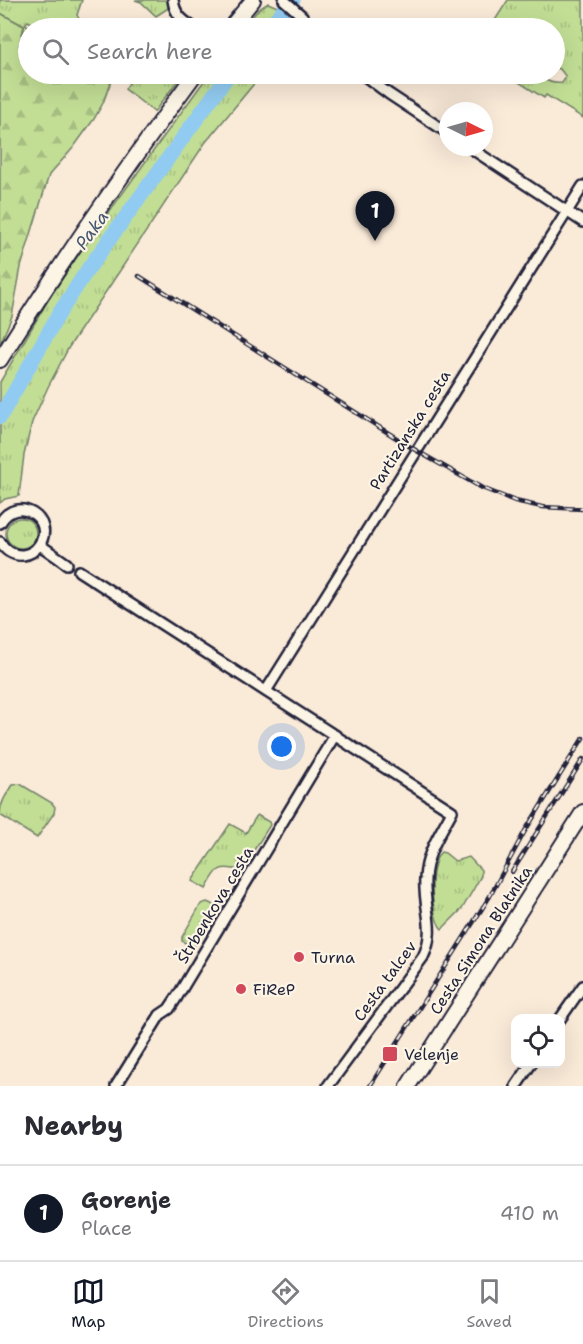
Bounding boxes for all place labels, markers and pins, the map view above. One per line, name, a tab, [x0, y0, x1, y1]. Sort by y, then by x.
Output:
pin: 1	[356, 192, 394, 241]
place label: Turna	[311, 947, 355, 968]
marker: Turna	[292, 950, 306, 964]
place label: FiReP	[253, 979, 295, 1000]
marker: FiReP	[234, 982, 248, 996]
place label: Velenje	[404, 1044, 459, 1065]
marker: Velenje	[381, 1045, 399, 1063]

